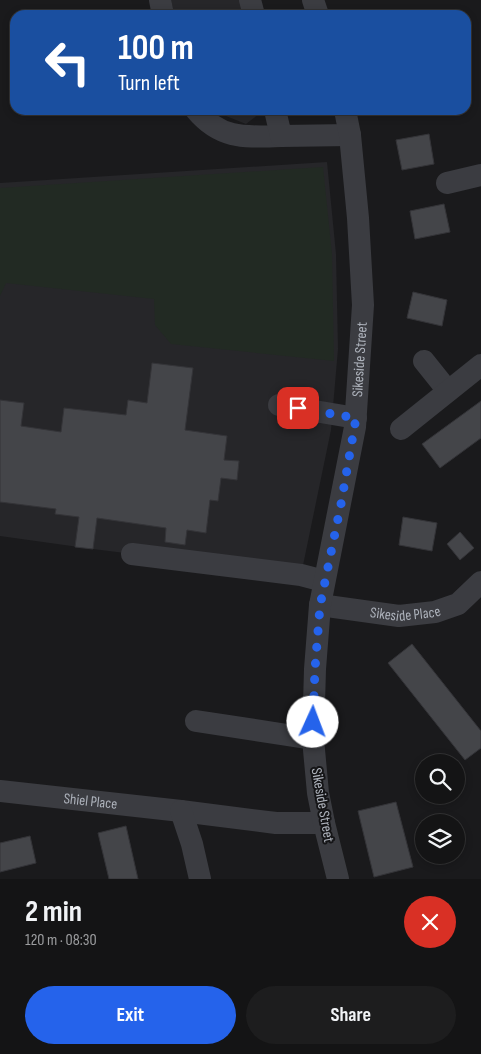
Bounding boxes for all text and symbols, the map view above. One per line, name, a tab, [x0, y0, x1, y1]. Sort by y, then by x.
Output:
text: 100 m	[118, 27, 194, 70]
icon: left	[35, 30, 100, 95]
text: Turn left	[118, 70, 180, 97]
street label: Sikeside Street	[348, 321, 372, 398]
pin	[277, 387, 319, 429]
icon: arrive	[284, 394, 312, 422]
street label: Sikeside Place	[369, 602, 443, 626]
position arrow	[286, 695, 338, 747]
map controls	[415, 754, 465, 864]
button: search	[415, 754, 465, 804]
street label: Sikeside Street	[307, 766, 338, 844]
street label: Shiel Place	[63, 789, 118, 814]
button: layers	[415, 814, 465, 864]
text: 2 min	[25, 894, 82, 930]
button: close	[404, 896, 456, 948]
text: 120 m · 08:30	[25, 931, 97, 950]
button: Exit	[25, 986, 236, 1044]
button: Share	[246, 986, 456, 1044]

